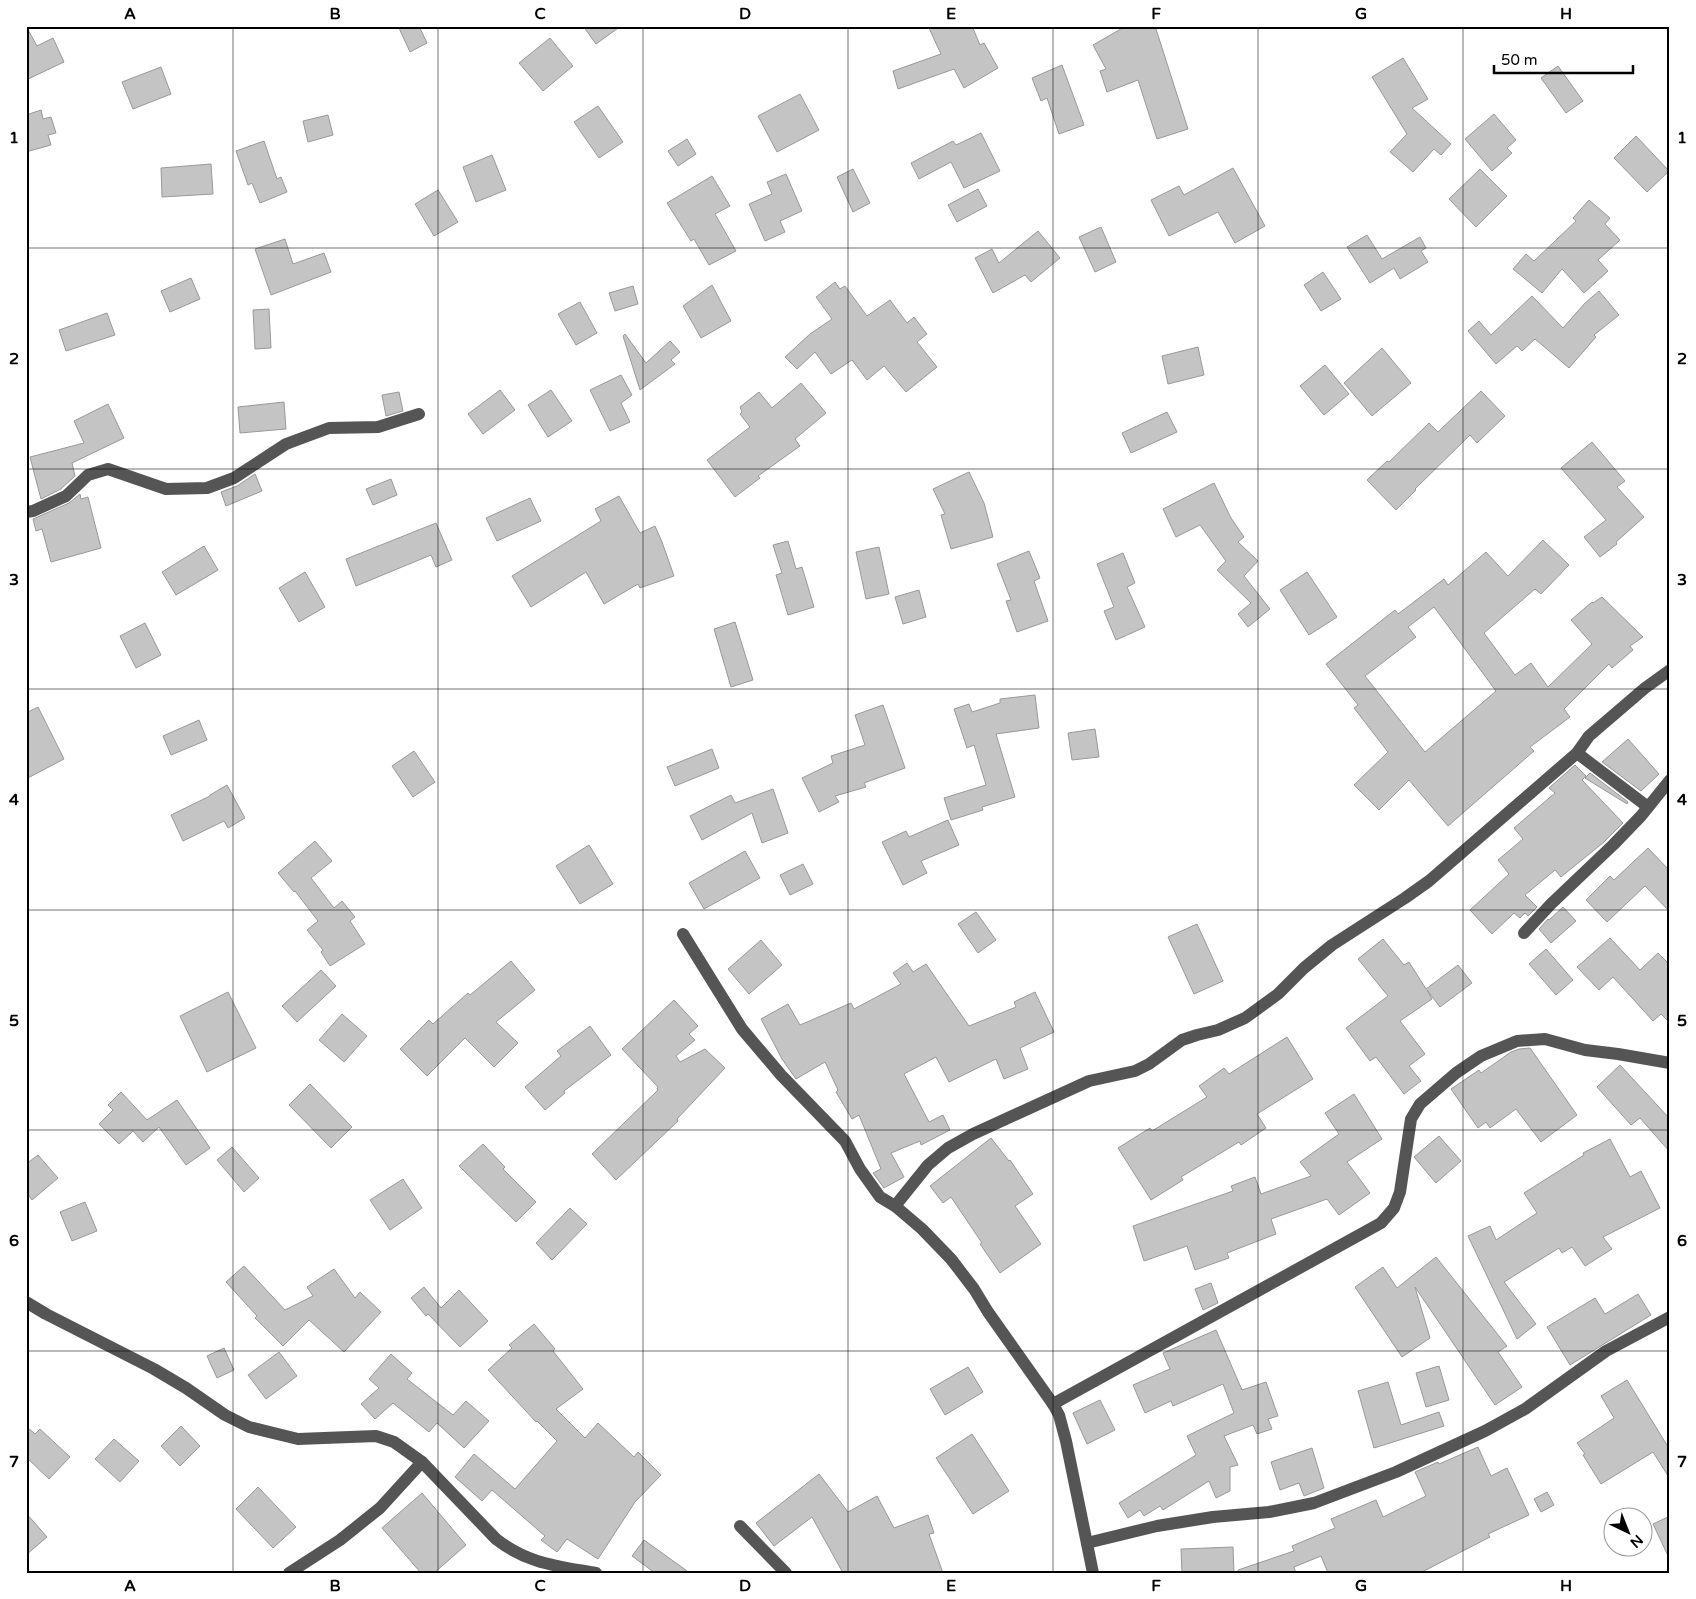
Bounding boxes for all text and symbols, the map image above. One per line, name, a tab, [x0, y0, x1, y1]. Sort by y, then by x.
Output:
text: A	[124, 4, 136, 24]
text: B	[329, 4, 341, 24]
text: C	[534, 4, 546, 24]
text: D	[739, 4, 751, 24]
text: E	[946, 4, 956, 24]
text: F	[1151, 4, 1161, 24]
text: G	[1355, 4, 1367, 24]
text: H	[1560, 4, 1572, 24]
scale bar	[1494, 42, 1632, 74]
text: 50 m	[1501, 51, 1538, 69]
text: 1	[9, 128, 19, 148]
text: 1	[1677, 128, 1687, 148]
text: 2	[9, 349, 19, 369]
text: 2	[1677, 349, 1687, 369]
text: 3	[9, 570, 19, 590]
text: 3	[1677, 570, 1687, 590]
text: 4	[9, 790, 19, 810]
text: 4	[1677, 790, 1687, 810]
text: 5	[9, 1011, 19, 1031]
text: 5	[1677, 1011, 1687, 1031]
text: 6	[9, 1231, 19, 1251]
text: 6	[1677, 1231, 1687, 1251]
text: 7	[9, 1452, 19, 1472]
text: 7	[1677, 1452, 1687, 1472]
north arrow	[1604, 1506, 1654, 1556]
text: N	[1627, 1531, 1646, 1551]
text: A	[124, 1576, 136, 1596]
text: B	[329, 1576, 341, 1596]
text: C	[534, 1576, 546, 1596]
text: D	[739, 1576, 751, 1596]
text: E	[946, 1576, 956, 1596]
text: F	[1151, 1576, 1161, 1596]
text: G	[1355, 1576, 1367, 1596]
text: H	[1560, 1576, 1572, 1596]

